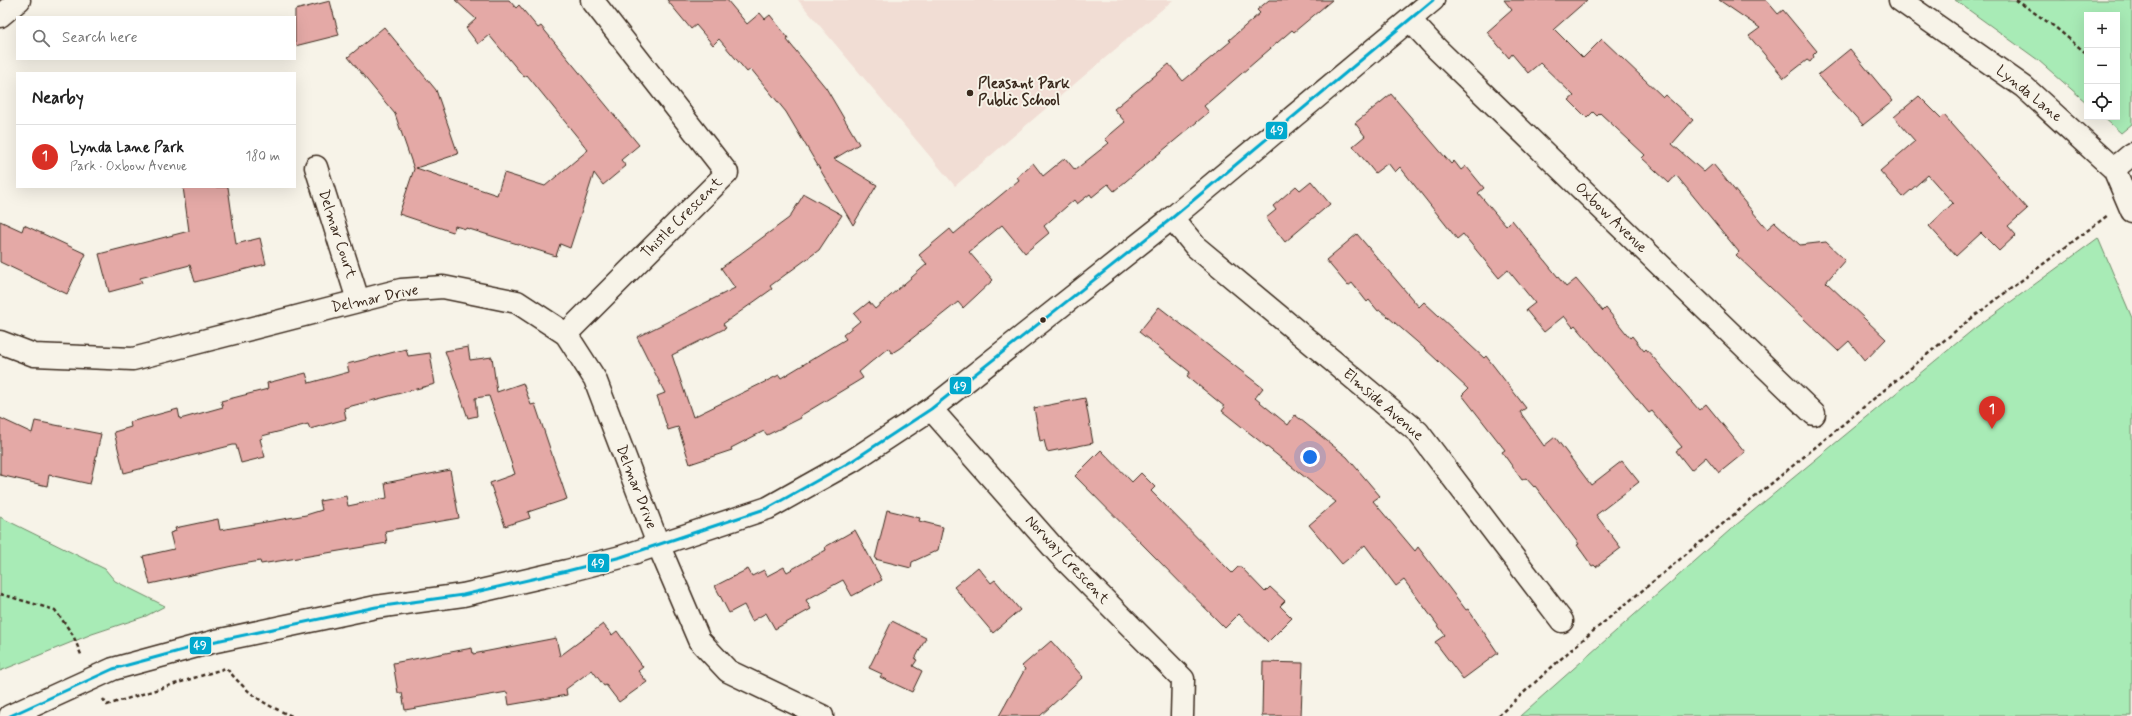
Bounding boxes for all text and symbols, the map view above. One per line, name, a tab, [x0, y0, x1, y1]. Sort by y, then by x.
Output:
map controls	[2084, 12, 2120, 120]
button: +	[2084, 12, 2120, 48]
search box	[16, 16, 296, 60]
icon: search	[30, 27, 52, 49]
text: Search here	[62, 28, 138, 48]
button: −	[2084, 48, 2120, 84]
street label: Lynda Lane	[1992, 61, 2066, 127]
place label: Pleasant Park Public School	[978, 74, 1070, 111]
button: locate	[2084, 84, 2120, 120]
text: Nearby	[32, 87, 84, 109]
marker: Pleasant Park Public School	[965, 88, 975, 98]
line badge: 49	[1265, 121, 1288, 140]
text: 49	[1271, 124, 1284, 138]
text: Lynda Lane Park	[70, 138, 184, 158]
text: 1	[42, 148, 48, 165]
text: 180 m	[245, 148, 280, 165]
text: Park · Oxbow Avenue	[70, 158, 187, 175]
street label: Thistle Crescent	[637, 173, 727, 263]
street label: Oxbow Avenue	[1570, 178, 1652, 258]
street label: Delmar Court	[313, 187, 361, 281]
street label: Delmar Drive	[330, 280, 421, 318]
unlabelled marker	[1038, 315, 1048, 325]
street label: Elmside Avenue	[1338, 364, 1428, 446]
line badge: 49	[949, 376, 972, 395]
text: 49	[954, 380, 967, 394]
pin: 1	[1979, 396, 2005, 429]
street label: Delmar Drive	[611, 442, 661, 532]
your location	[1300, 447, 1320, 467]
street label: Norway Crescent	[1020, 511, 1114, 609]
line badge: 49	[587, 553, 610, 573]
text: 49	[592, 557, 605, 571]
line badge: 49	[189, 636, 212, 655]
text: 49	[194, 639, 207, 653]

